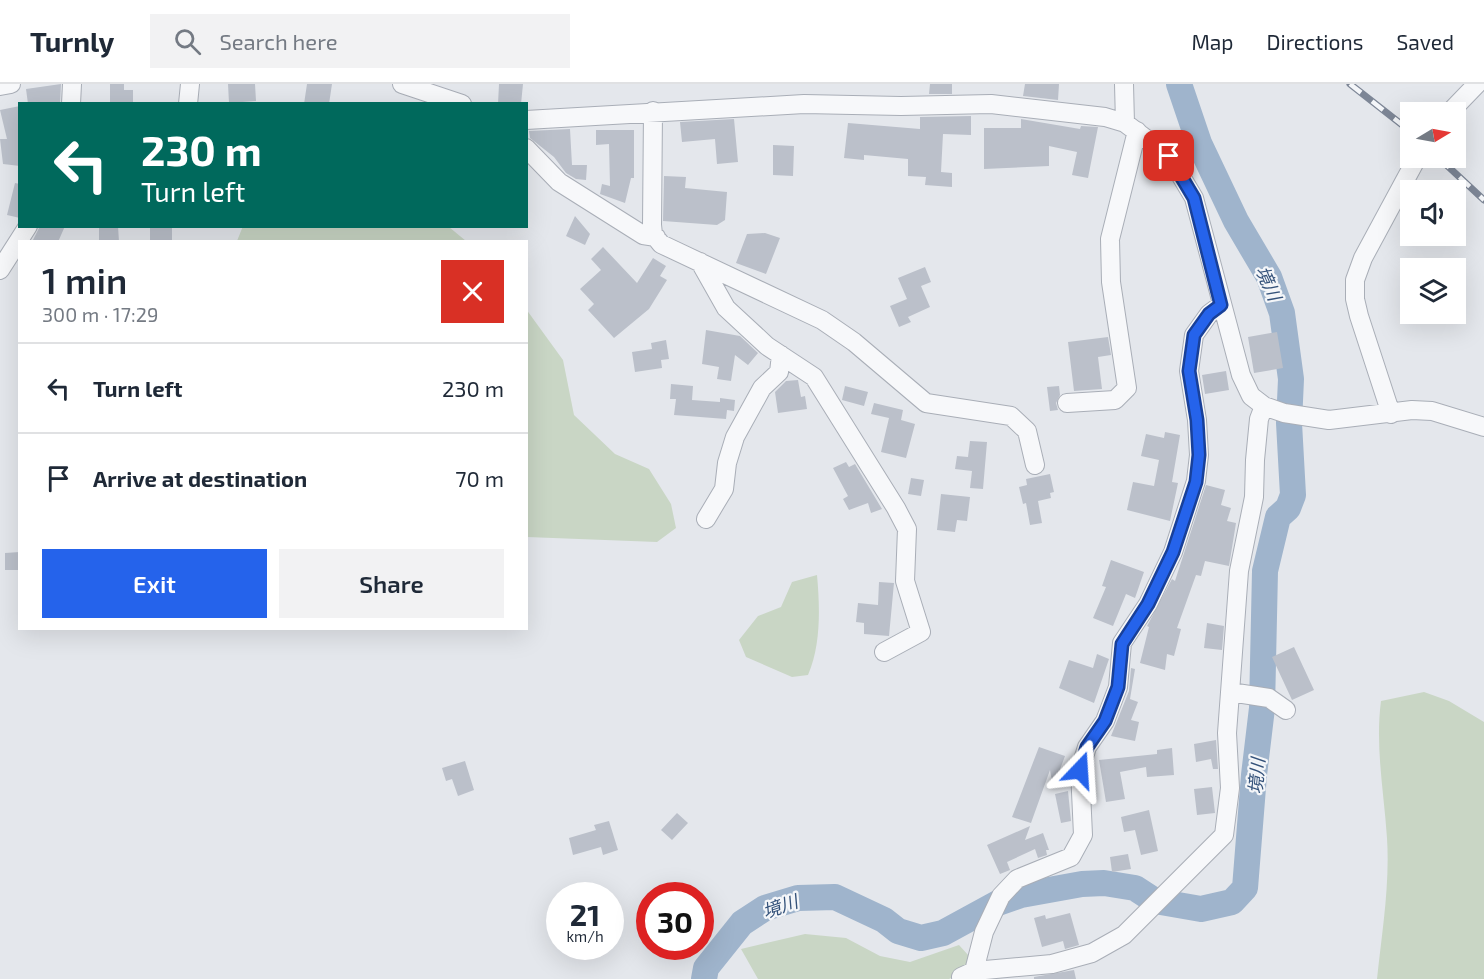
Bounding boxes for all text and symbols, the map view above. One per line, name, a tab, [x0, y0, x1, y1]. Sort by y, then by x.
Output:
search box	[150, 14, 570, 68]
text: Turnly	[30, 24, 114, 58]
icon: search	[171, 25, 204, 58]
text: Search here	[219, 28, 338, 54]
text: Map	[1191, 29, 1234, 54]
text: Directions	[1267, 29, 1363, 54]
text: Saved	[1396, 29, 1454, 54]
north arrow	[1400, 102, 1466, 168]
map controls	[1400, 102, 1466, 324]
text: 230 m	[141, 124, 262, 174]
icon: left	[42, 126, 120, 204]
pin	[1143, 130, 1194, 181]
icon: arrive	[1152, 139, 1185, 172]
text: Turn left	[141, 175, 245, 207]
button: sound	[1400, 180, 1466, 246]
text: 1 min	[42, 258, 127, 301]
button: layers	[1400, 258, 1466, 324]
button: close	[441, 260, 504, 323]
water label: 境川	[1252, 262, 1287, 306]
text: 300 m · 17:29	[42, 302, 158, 326]
icon: left	[42, 372, 75, 405]
text: Turn left	[93, 375, 182, 401]
text: 230 m	[442, 375, 504, 401]
icon: arrive	[42, 462, 75, 495]
text: Arrive at destination	[93, 465, 307, 491]
text: 70 m	[455, 465, 504, 491]
button: Exit	[42, 549, 267, 618]
button: Share	[279, 549, 504, 618]
position arrow	[1048, 738, 1112, 802]
water label: 境川	[1243, 755, 1269, 795]
speed limit sign: 30	[636, 882, 714, 960]
water label: 境川	[759, 889, 802, 922]
text: 21	[570, 896, 600, 932]
text: km/h	[566, 927, 604, 945]

